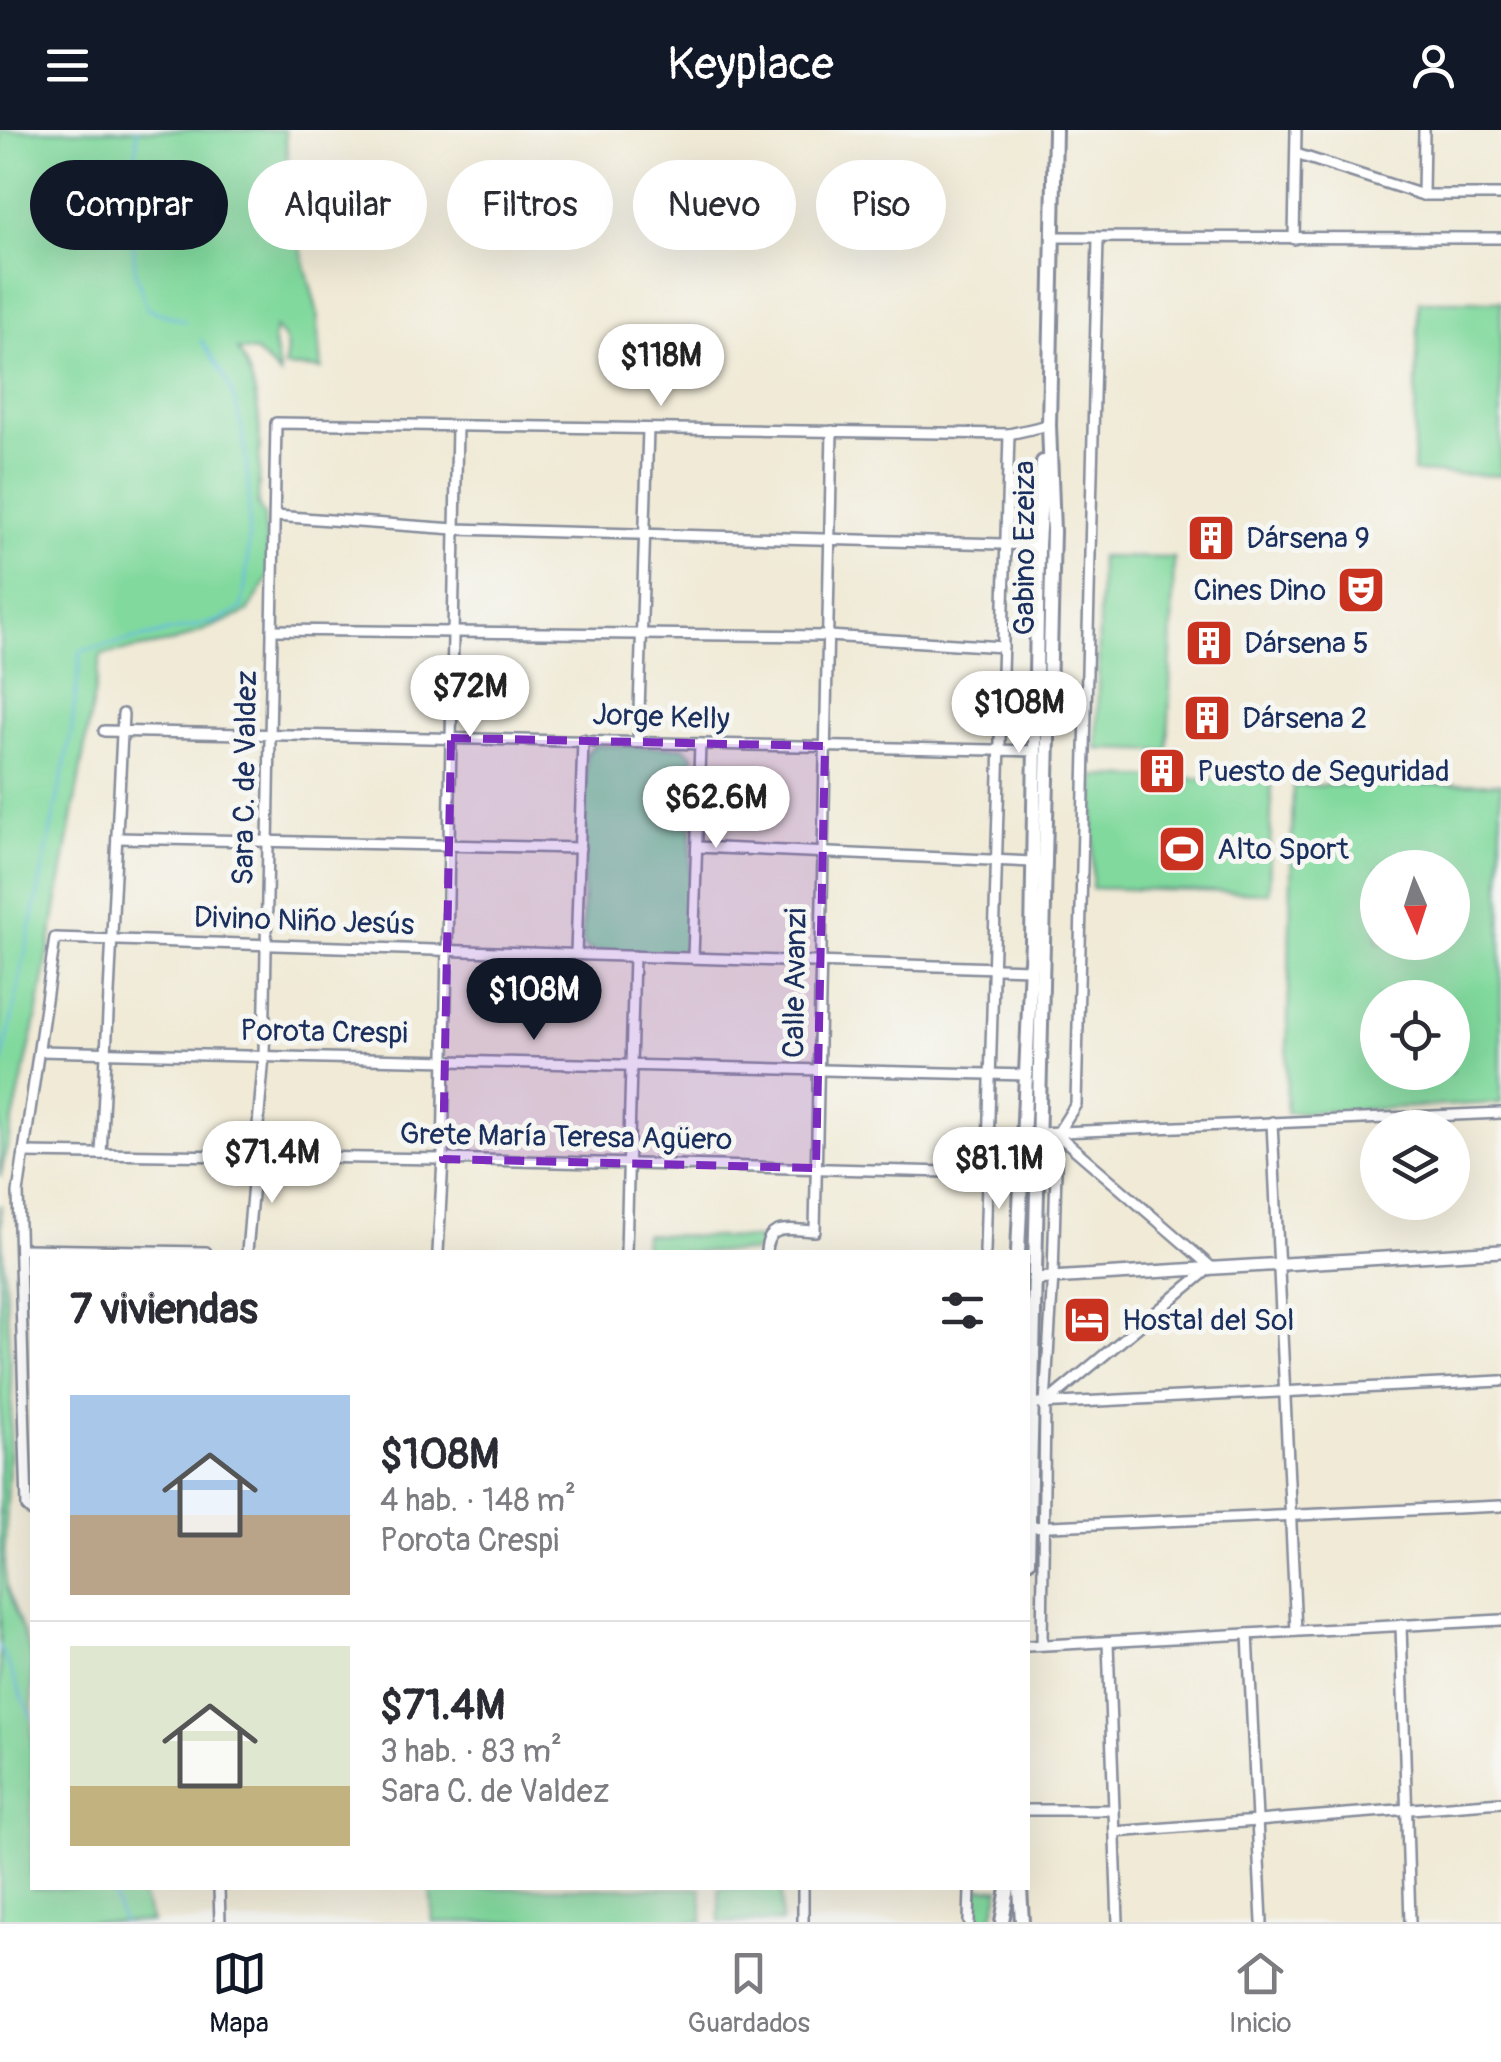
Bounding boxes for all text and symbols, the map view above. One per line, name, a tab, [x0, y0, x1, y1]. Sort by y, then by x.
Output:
text: Keyplace	[667, 37, 834, 93]
icon: menu	[40, 38, 95, 93]
icon: person	[1406, 38, 1461, 93]
chip: Comprar	[30, 160, 228, 250]
chip: Alquilar	[248, 160, 427, 250]
chip: Filtros	[447, 160, 613, 250]
chip: Nuevo	[633, 160, 796, 250]
chip: Piso	[816, 160, 946, 250]
pin: $118M	[591, 324, 731, 409]
text: $118M	[620, 336, 702, 376]
street label: Gabino Ezeiza	[1006, 461, 1043, 635]
building icon: Dársena 9	[1185, 512, 1237, 564]
place label: Dársena 9	[1246, 520, 1370, 557]
theatre icon: Cines Dino	[1335, 564, 1387, 616]
place label: Cines Dino	[1193, 572, 1326, 609]
building icon: Dársena 5	[1183, 617, 1235, 669]
place label: Dársena 5	[1244, 625, 1369, 662]
pin: $72M	[411, 655, 529, 740]
text: $72M	[432, 667, 508, 707]
street label: Sara C. de Valdez	[225, 670, 265, 886]
pin: $108M	[949, 671, 1089, 756]
text: $108M	[974, 683, 1064, 723]
building icon: Dársena 2	[1181, 692, 1233, 744]
street label: Jorge Kelly	[592, 696, 731, 738]
place label: Dársena 2	[1242, 700, 1367, 737]
building icon: Puesto de Seguridad	[1136, 745, 1188, 797]
place label: Puesto de Seguridad	[1197, 753, 1450, 790]
pin: $62.6M	[635, 766, 797, 851]
text: $62.6M	[665, 778, 767, 818]
sports icon: Alto Sport	[1156, 823, 1208, 875]
place label: Alto Sport	[1217, 831, 1350, 868]
north arrow	[1360, 850, 1470, 960]
map controls	[1360, 850, 1470, 1220]
street label: Divino Niño Jesús	[193, 899, 415, 943]
street label: Calle Avanzi	[775, 908, 815, 1058]
pin: $108M	[464, 958, 604, 1043]
text: $108M	[489, 970, 579, 1010]
button: locate	[1360, 980, 1470, 1090]
street label: Porota Crespi	[240, 1012, 408, 1052]
button: layers	[1360, 1110, 1470, 1220]
street label: Grete María Teresa Agüero	[399, 1116, 733, 1158]
pin: $71.4M	[191, 1121, 353, 1206]
pin: $81.1M	[918, 1127, 1080, 1212]
text: $71.4M	[224, 1133, 320, 1173]
text: $81.1M	[955, 1139, 1043, 1179]
icon: filters	[935, 1283, 990, 1338]
text: 7 viviendas	[70, 1284, 258, 1336]
hotel icon: Hostal del Sol	[1061, 1294, 1113, 1346]
place label: Hostal del Sol	[1122, 1302, 1294, 1339]
text: $108M	[380, 1429, 499, 1481]
icon: home	[150, 1435, 270, 1555]
text: 4 hab. · 148 m²	[380, 1481, 576, 1521]
text: Porota Crespi	[380, 1521, 559, 1561]
text: $71.4M	[380, 1680, 505, 1732]
icon: home	[150, 1686, 270, 1806]
text: 3 hab. · 83 m²	[380, 1732, 562, 1772]
text: Sara C. de Valdez	[380, 1772, 609, 1812]
tab: Mapa	[209, 1946, 269, 2041]
tab: Guardados	[687, 1946, 810, 2041]
tab: Inicio	[1229, 1946, 1292, 2041]

